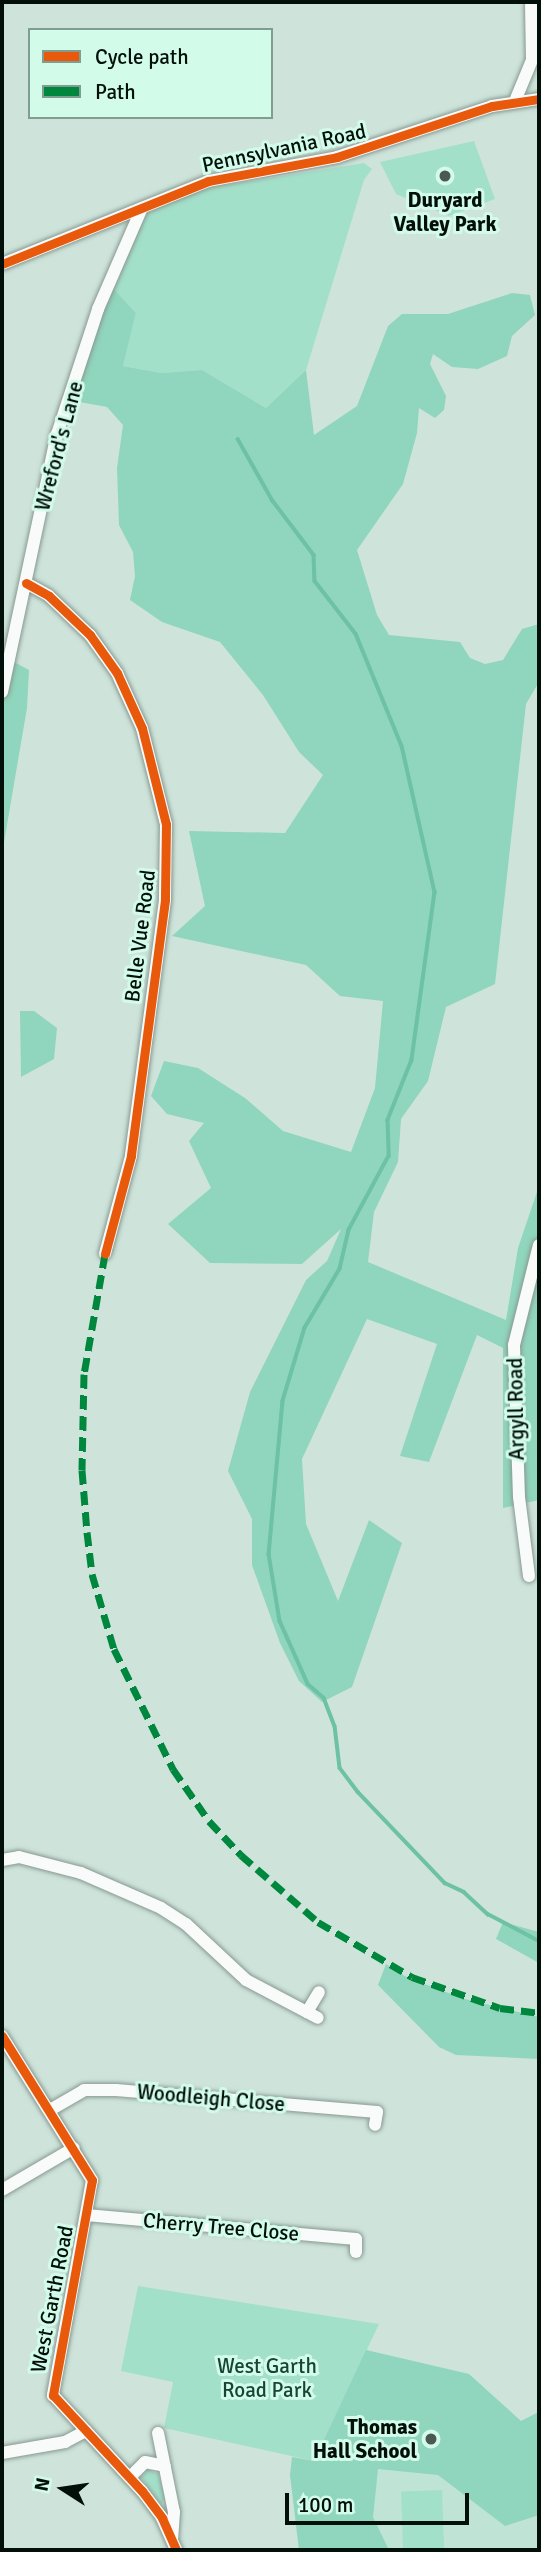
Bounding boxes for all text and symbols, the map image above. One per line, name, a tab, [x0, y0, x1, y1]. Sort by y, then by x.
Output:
legend	[28, 28, 273, 119]
text: Cycle path	[95, 44, 189, 70]
text: Path	[95, 79, 136, 105]
street label: Pennsylvania Road	[200, 118, 368, 178]
marker: Duryard Valley Park	[437, 168, 453, 184]
place label: Duryard Valley Park	[394, 187, 496, 237]
street label: Wreford's Lane	[30, 378, 88, 514]
street label: Belle Vue Road	[119, 868, 161, 1004]
street label: Argyll Road	[503, 1357, 529, 1461]
street label: Woodleigh Close	[136, 2079, 286, 2117]
street label: Cherry Tree Close	[142, 2208, 300, 2246]
street label: West Garth Road	[25, 2223, 79, 2375]
park label: West Garth Road Park	[217, 2353, 317, 2403]
place label: Thomas Hall School	[313, 2414, 417, 2464]
marker: Thomas Hall School	[423, 2431, 439, 2447]
north arrow	[28, 2454, 98, 2524]
text: N	[29, 2476, 56, 2494]
scale bar	[289, 2478, 473, 2522]
text: 100 m	[298, 2492, 353, 2518]

